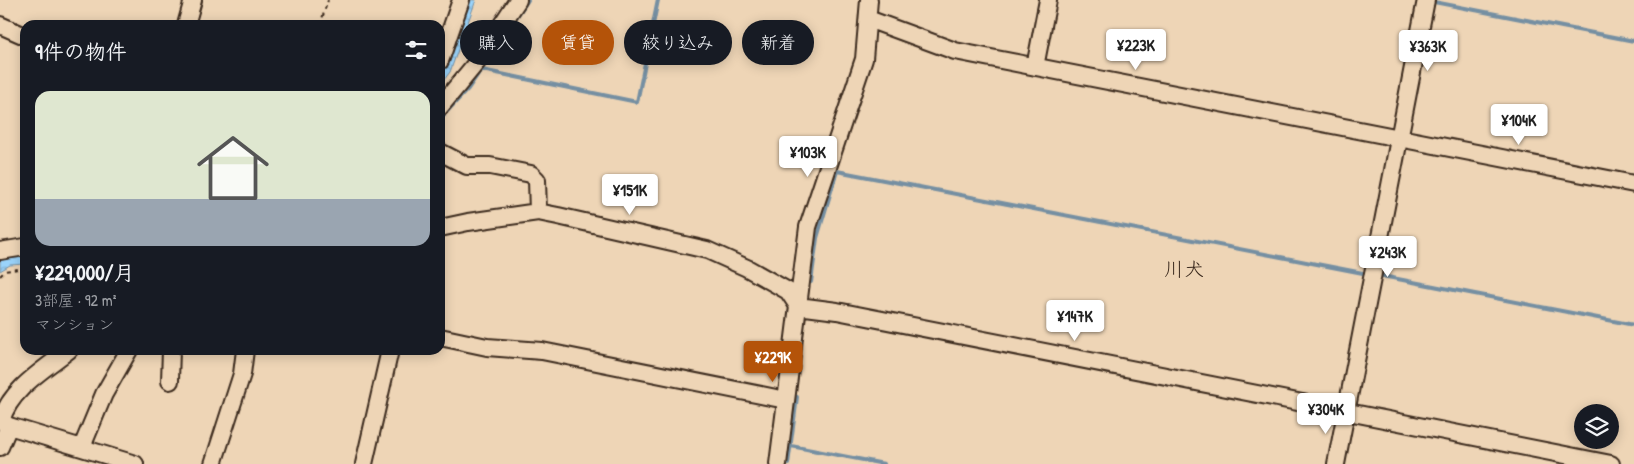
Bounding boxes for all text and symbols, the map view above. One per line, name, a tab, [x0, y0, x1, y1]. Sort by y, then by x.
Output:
chip: 購入	[460, 20, 532, 65]
chip: 賃貸	[542, 20, 614, 65]
chip: 絞り込み	[624, 20, 732, 65]
chip: 新着	[742, 20, 814, 65]
pin: ¥223K	[1101, 28, 1171, 71]
pin: ¥363K	[1393, 30, 1463, 72]
text: ¥223K	[1117, 34, 1155, 56]
text: ¥363K	[1410, 35, 1446, 57]
icon: filters	[402, 36, 430, 64]
text: 9件の物件	[35, 37, 127, 66]
pin: ¥104K	[1484, 104, 1554, 146]
text: ¥104K	[1502, 109, 1536, 131]
icon: home	[188, 123, 278, 213]
pin: ¥103K	[773, 136, 843, 178]
text: ¥103K	[790, 141, 826, 163]
pin: ¥151K	[595, 174, 665, 216]
text: ¥151K	[613, 179, 647, 201]
pin: ¥243K	[1353, 236, 1423, 278]
text: ¥243K	[1370, 241, 1406, 263]
district label: 川犬	[1164, 255, 1204, 282]
text: ¥229,000/月	[35, 258, 134, 287]
text: 3部屋 · 92 m²	[35, 289, 116, 311]
pin: ¥147K	[1040, 300, 1110, 342]
text: ¥147K	[1057, 305, 1093, 327]
text: マンション	[35, 313, 114, 335]
pin: ¥229K	[738, 340, 808, 383]
text: ¥229K	[755, 346, 791, 368]
pin: ¥304K	[1291, 392, 1361, 435]
text: ¥304K	[1308, 398, 1344, 420]
map controls	[1574, 404, 1619, 449]
button: layers	[1574, 404, 1619, 449]

